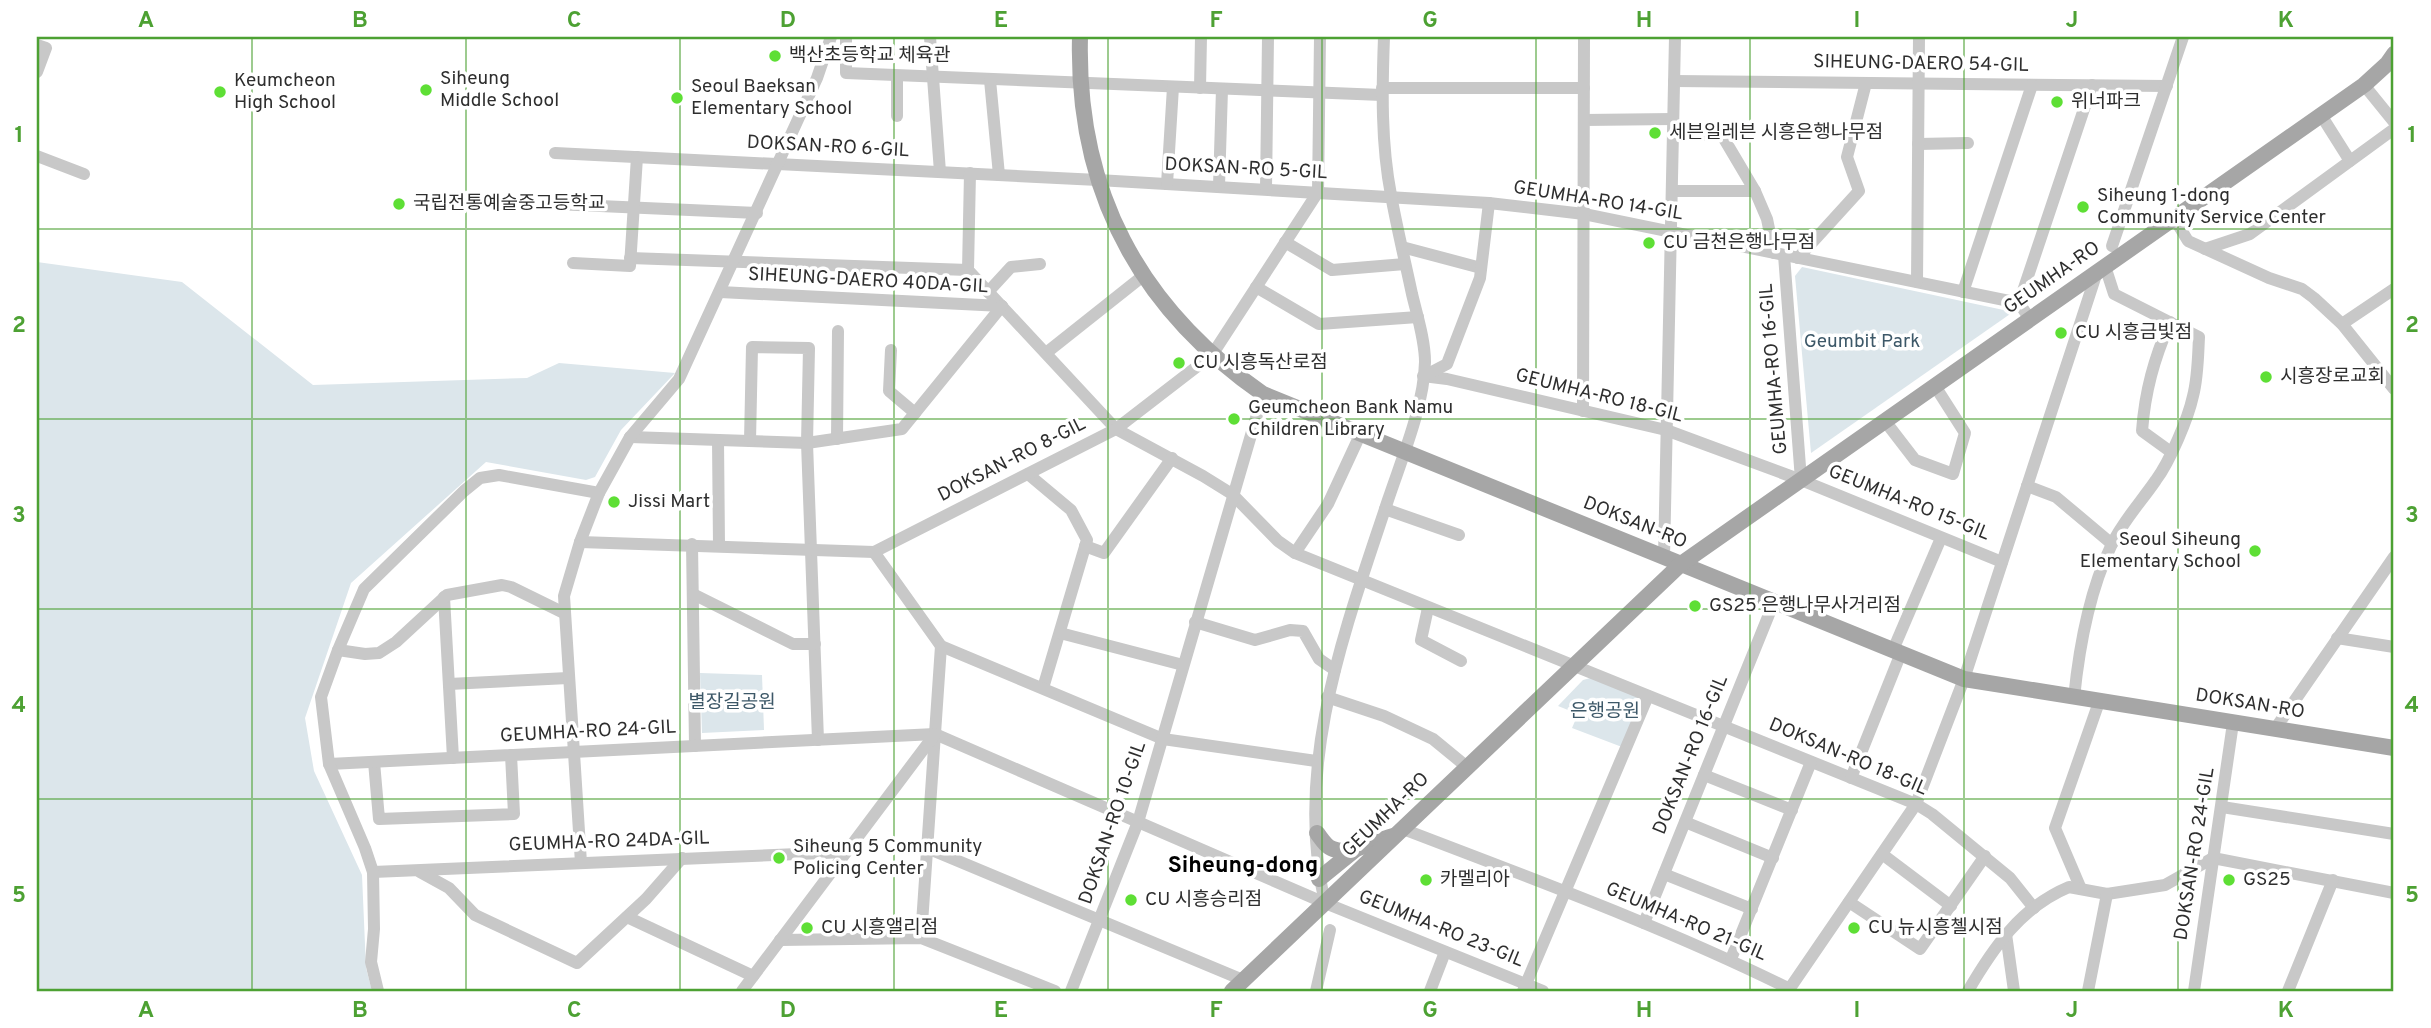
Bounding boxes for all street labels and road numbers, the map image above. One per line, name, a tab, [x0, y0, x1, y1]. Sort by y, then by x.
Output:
street label: SIHEUNG-DAERO 54-GIL	[1813, 50, 2029, 78]
street label: DOKSAN-RO 6-GIL	[746, 131, 910, 163]
street label: DOKSAN-RO 5-GIL	[1164, 153, 1328, 185]
street label: GEUMHA-RO 14-GIL	[1511, 176, 1685, 226]
street label: GEUMHA-RO	[1999, 236, 2105, 320]
street label: SIHEUNG-DAERO 40DA-GIL	[747, 263, 989, 299]
street label: GEUMHA-RO 16-GIL	[1755, 282, 1793, 456]
street label: GEUMHA-RO 18-GIL	[1513, 364, 1686, 429]
street label: DOKSAN-RO 8-GIL	[934, 412, 1090, 508]
street label: GEUMHA-RO 15-GIL	[1825, 460, 1994, 546]
street label: DOKSAN-RO	[1579, 491, 1691, 555]
street label: DOKSAN-RO 16-GIL	[1648, 671, 1734, 838]
street label: DOKSAN-RO	[2194, 684, 2306, 724]
street label: DOKSAN-RO 18-GIL	[1765, 713, 1931, 801]
street label: GEUMHA-RO 24-GIL	[499, 715, 677, 749]
street label: DOKSAN-RO 10-GIL	[1074, 738, 1152, 908]
street label: DOKSAN-RO 24-GIL	[2169, 766, 2221, 942]
street label: GEUMHA-RO	[1337, 767, 1435, 863]
street label: GEUMHA-RO 24DA-GIL	[508, 826, 710, 858]
street label: GEUMHA-RO 21-GIL	[1602, 877, 1771, 967]
street label: GEUMHA-RO 23-GIL	[1355, 885, 1528, 973]

